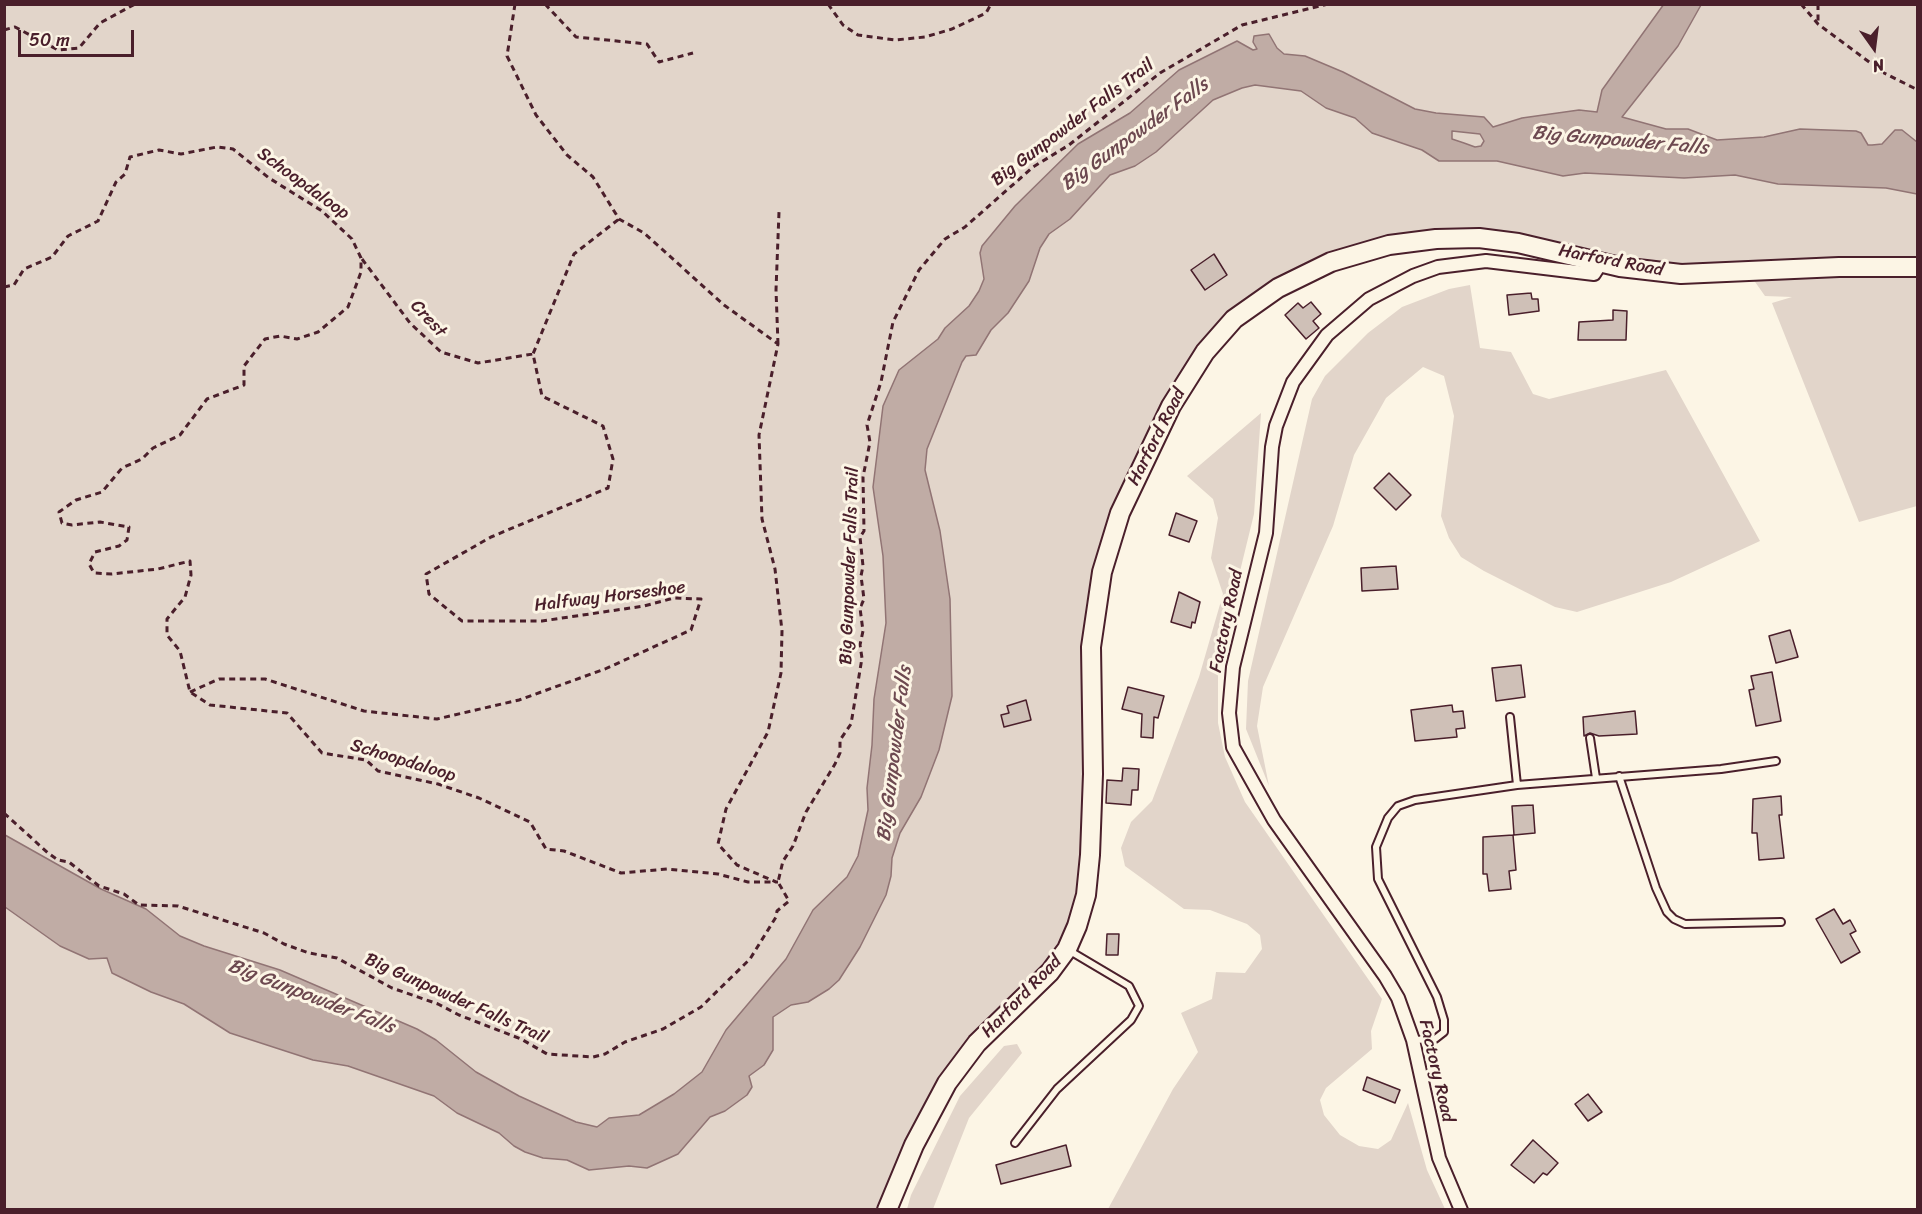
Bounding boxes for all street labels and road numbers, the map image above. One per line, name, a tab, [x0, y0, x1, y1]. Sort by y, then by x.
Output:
street label: Big Gunpowder Falls Trail	[987, 55, 1159, 191]
street label: Schoopdaloop	[253, 143, 353, 225]
street label: Harford Road	[1557, 240, 1665, 282]
street label: Crest	[405, 296, 451, 342]
street label: Harford Road	[1123, 385, 1191, 489]
street label: Big Gunpowder Falls Trail	[836, 467, 864, 665]
street label: Factory Road	[1206, 567, 1248, 675]
street label: Halfway Horseshoe	[533, 577, 687, 617]
street label: Schoopdaloop	[348, 735, 458, 787]
street label: Big Gunpowder Falls Trail	[361, 949, 551, 1049]
street label: Harford Road	[977, 951, 1067, 1043]
street label: Factory Road	[1414, 1017, 1458, 1125]

